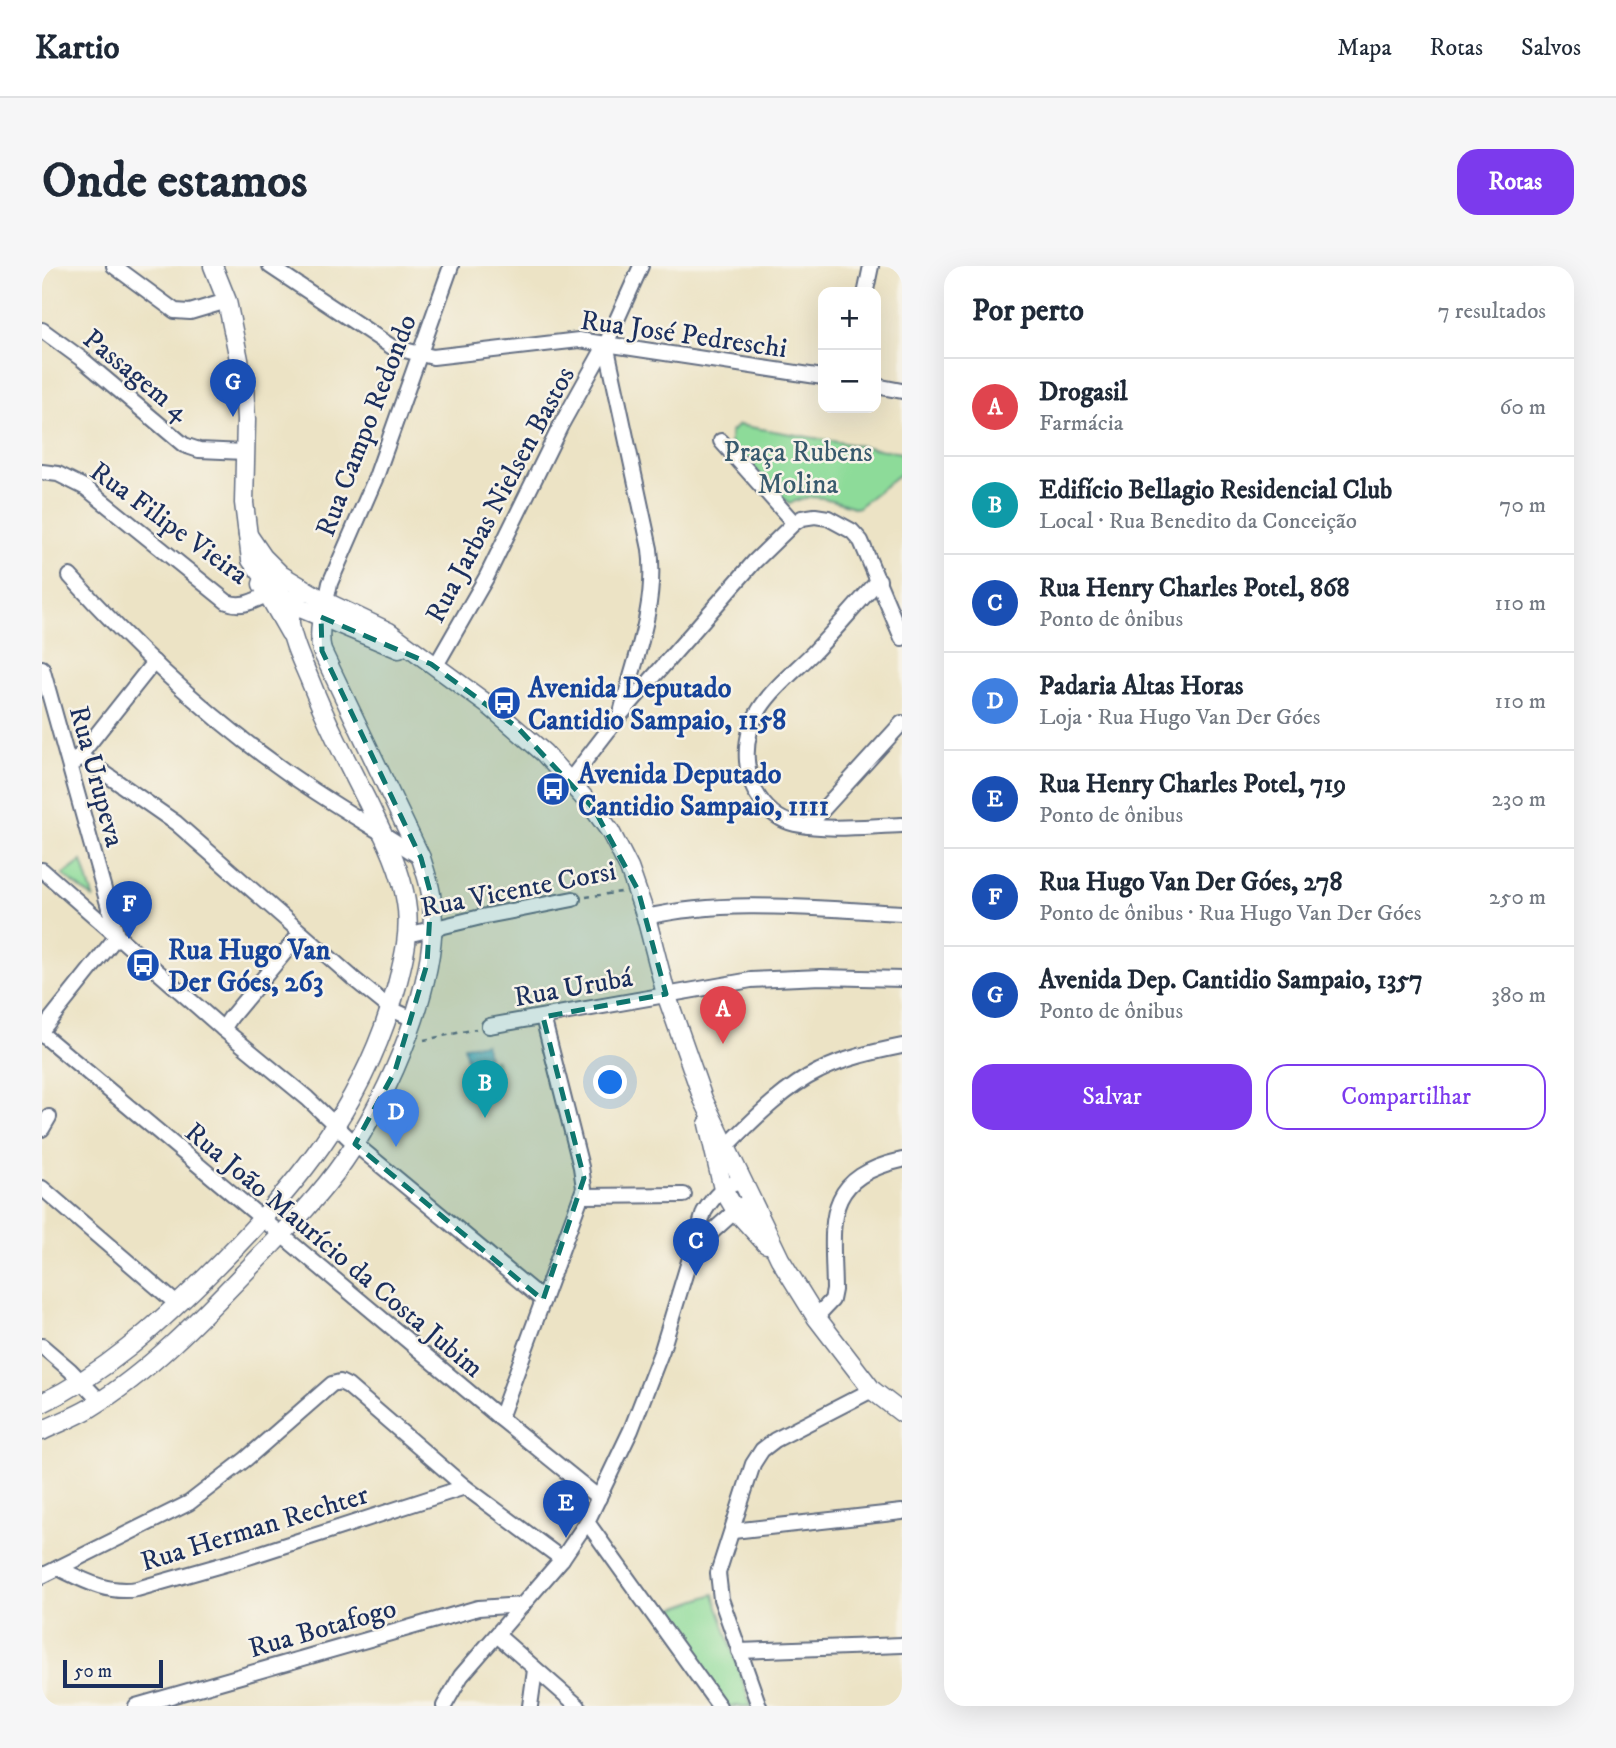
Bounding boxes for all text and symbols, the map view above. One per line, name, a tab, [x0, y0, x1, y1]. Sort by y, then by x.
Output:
text: Kartio	[35, 28, 120, 69]
text: Mapa	[1337, 33, 1392, 63]
text: Rotas	[1430, 33, 1483, 63]
text: Salvos	[1521, 33, 1581, 63]
button: Rotas	[1457, 149, 1574, 215]
text: Onde estamos	[42, 151, 307, 213]
map controls	[818, 287, 881, 413]
button: +	[818, 287, 881, 350]
text: Por perto	[972, 293, 1084, 330]
text: 7 resultados	[1438, 297, 1546, 326]
street label: Rua José Pedreschi	[578, 303, 789, 366]
street label: Rua Campo Redondo	[308, 310, 425, 542]
street label: Passagem 4	[76, 322, 197, 429]
button: −	[818, 350, 881, 413]
pin: G	[210, 359, 256, 417]
street label: Rua Jarbas Nielsen Bastos	[418, 361, 583, 629]
text: Drogasil	[1039, 376, 1128, 409]
text: A	[988, 393, 1002, 422]
text: 60 m	[1499, 393, 1546, 422]
text: Farmácia	[1039, 409, 1123, 438]
park label: Praça Rubens Molina	[723, 435, 873, 502]
street label: Rua Filipe Vieira	[83, 454, 255, 593]
text: Edifício Bellagio Residencial Club	[1039, 474, 1392, 507]
text: B	[988, 491, 1002, 520]
text: 70 m	[1499, 491, 1546, 520]
text: Local · Rua Benedito da Conceição	[1039, 507, 1357, 536]
text: Rua Henry Charles Potel, 868	[1039, 572, 1350, 605]
text: C	[987, 589, 1003, 618]
text: 110 m	[1495, 589, 1546, 618]
text: Ponto de ônibus	[1039, 605, 1183, 634]
text: Padaria Altas Horas	[1039, 670, 1243, 703]
place label: Avenida Deputado Cantidio Sampaio, 1158	[527, 671, 786, 738]
bus stop icon: Avenida Deputado Cantidio Sampaio, 1158	[485, 684, 523, 722]
text: D	[986, 687, 1004, 716]
text: 110 m	[1495, 687, 1546, 716]
street label: Rua Urupeva	[61, 702, 132, 851]
text: Loja · Rua Hugo Van Der Góes	[1039, 703, 1320, 732]
place label: Avenida Deputado Cantidio Sampaio, 1111	[577, 757, 829, 824]
text: Rua Henry Charles Potel, 719	[1039, 768, 1346, 801]
bus stop icon: Avenida Deputado Cantidio Sampaio, 1111	[534, 770, 572, 808]
text: E	[987, 785, 1003, 814]
text: 230 m	[1492, 785, 1546, 814]
text: Ponto de ônibus	[1039, 801, 1183, 830]
street label: Rua Vicente Corsi	[417, 853, 619, 926]
text: Rua Hugo Van Der Góes, 278	[1039, 866, 1342, 899]
pin: F	[106, 881, 152, 939]
text: F	[988, 883, 1002, 912]
text: 250 m	[1489, 883, 1546, 912]
text: Ponto de ônibus · Rua Hugo Van Der Góes	[1039, 899, 1421, 928]
place label: Rua Hugo Van Der Góes, 263	[168, 933, 331, 1000]
bus stop icon: Rua Hugo Van Der Góes, 263	[124, 946, 162, 984]
street label: Rua Urubá	[511, 960, 635, 1015]
text: Avenida Dep. Cantidio Sampaio, 1357	[1039, 964, 1423, 997]
text: G	[987, 981, 1003, 1010]
text: 380 m	[1491, 981, 1546, 1010]
pin: A	[700, 986, 746, 1044]
text: Ponto de ônibus	[1039, 997, 1183, 1026]
pin: B	[462, 1060, 508, 1118]
button: Salvar	[972, 1064, 1252, 1130]
button: Compartilhar	[1266, 1064, 1546, 1130]
your location	[593, 1065, 627, 1099]
pin: D	[373, 1089, 419, 1147]
street label: Rua João Maurício da Costa Jubim	[178, 1115, 491, 1385]
pin: C	[673, 1218, 719, 1276]
street label: Rua Herman Rechter	[136, 1477, 373, 1580]
pin: E	[543, 1480, 589, 1538]
street label: Rua Botafogo	[245, 1591, 400, 1666]
scale bar	[63, 1657, 163, 1689]
text: 50 m	[74, 1660, 112, 1683]

